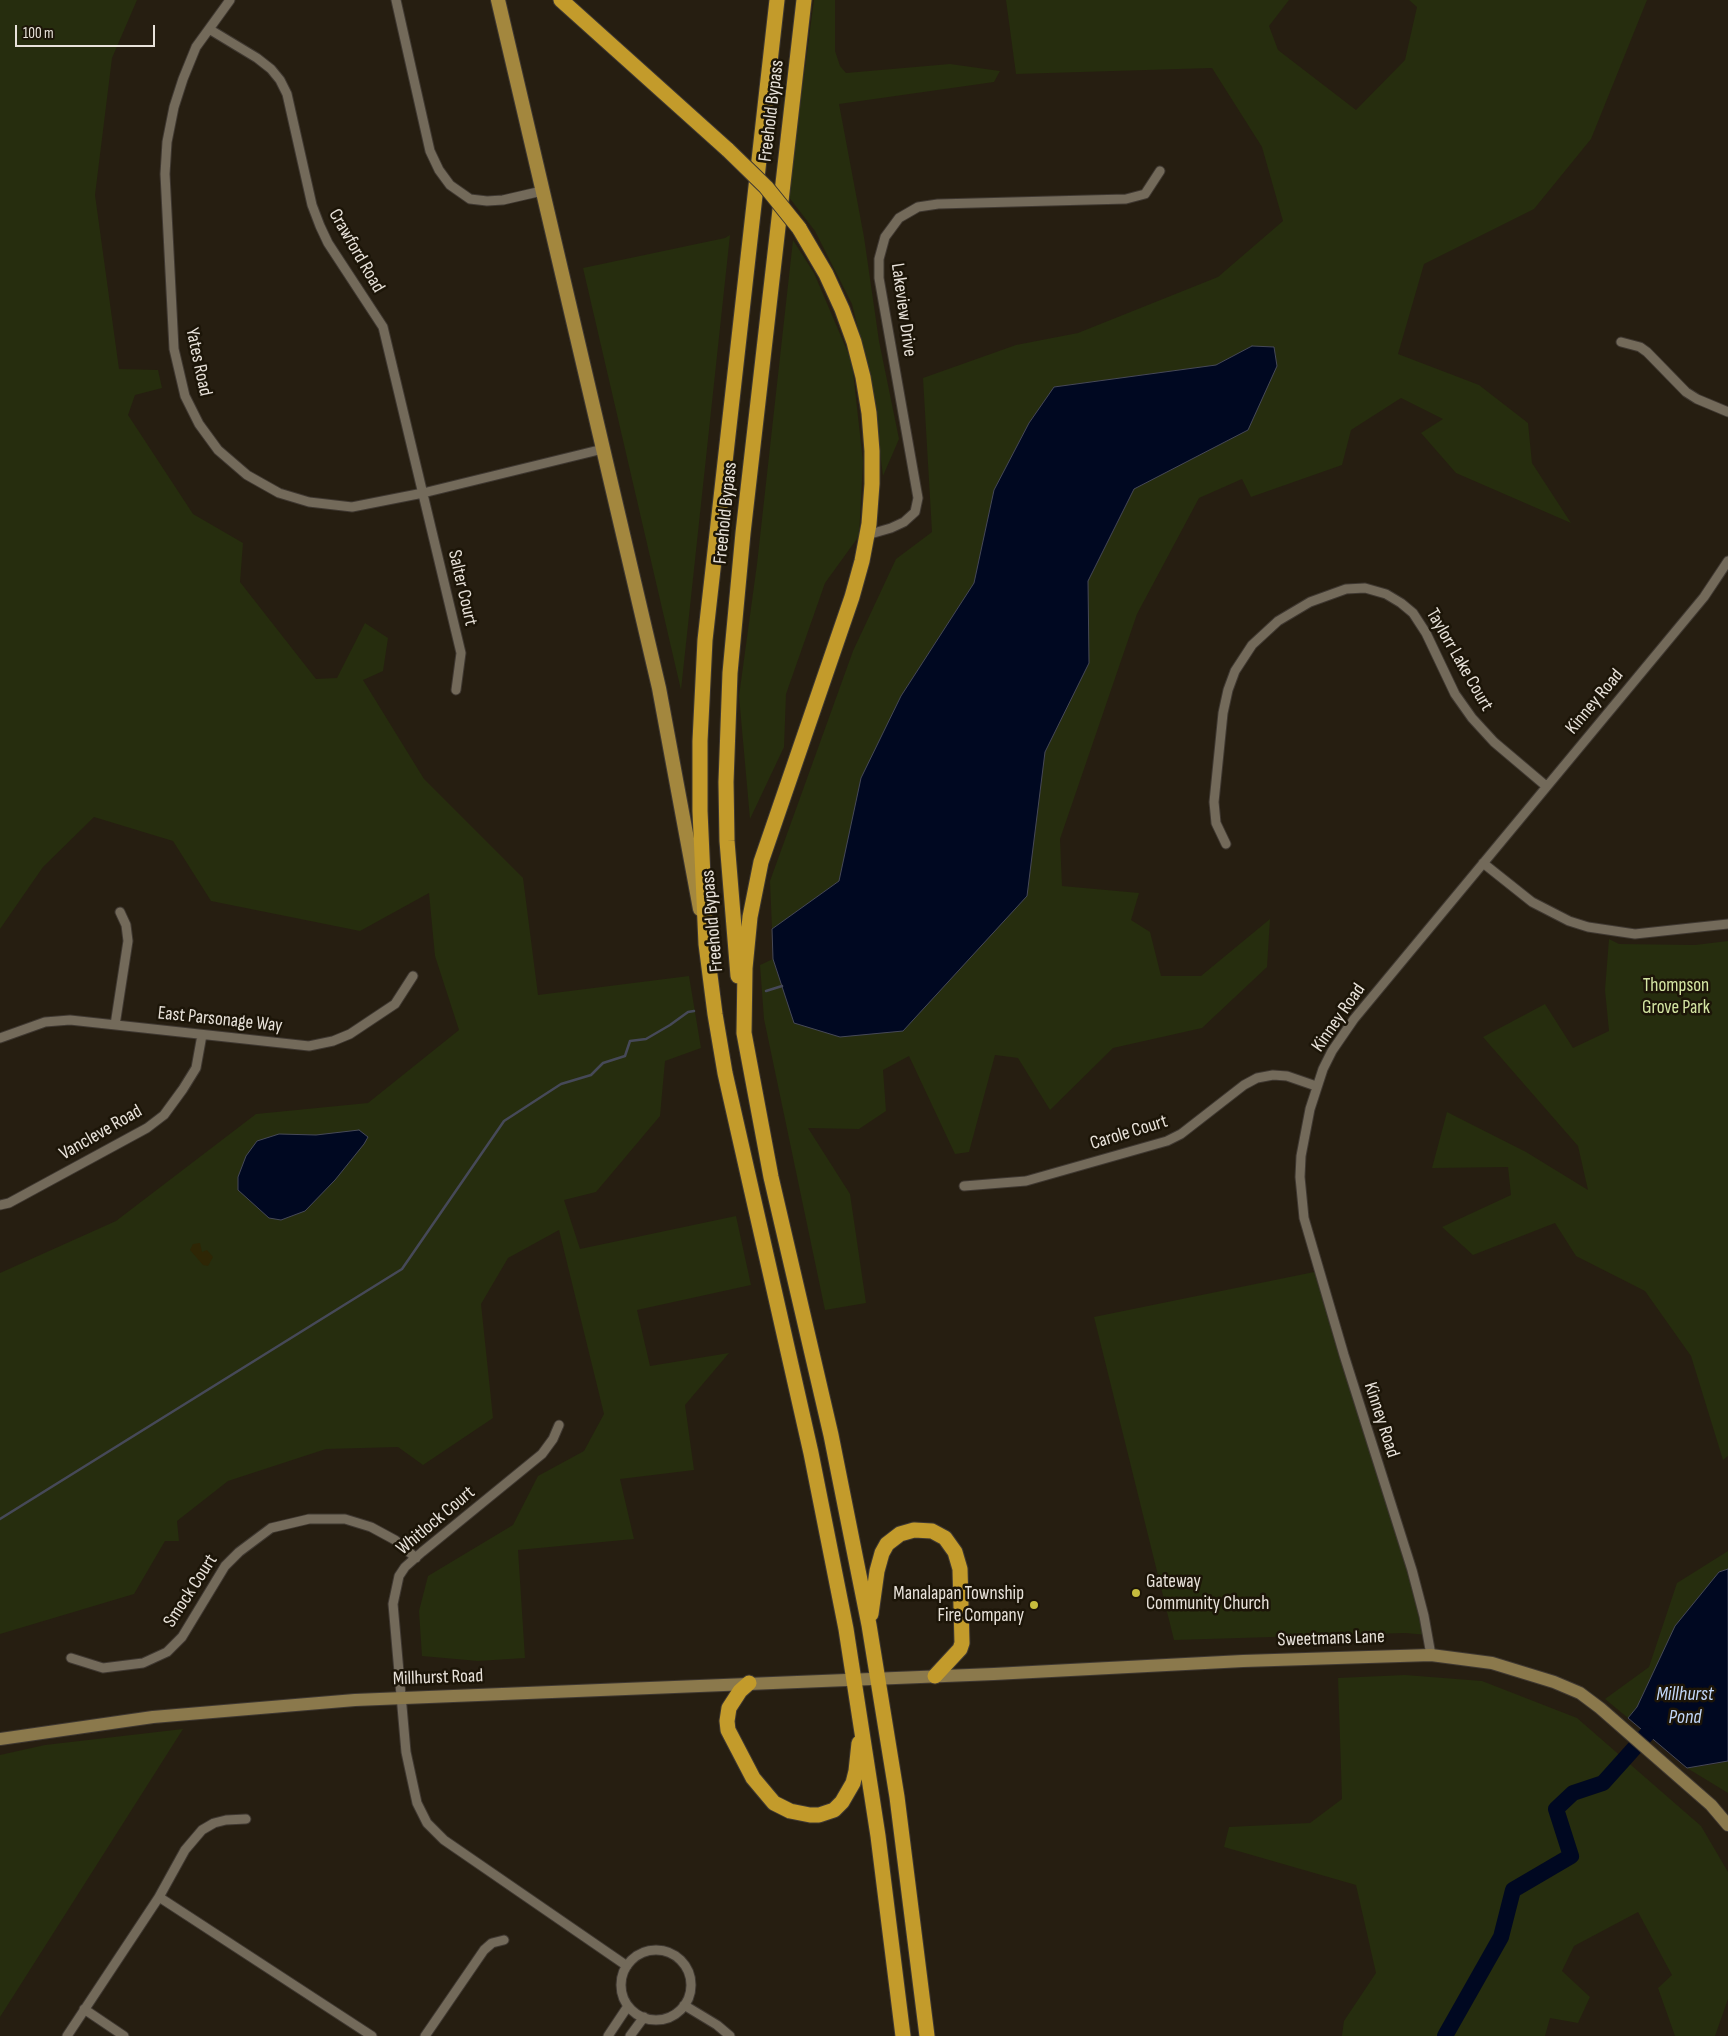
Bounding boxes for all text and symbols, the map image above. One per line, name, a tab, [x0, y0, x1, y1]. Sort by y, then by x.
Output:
scale bar	[18, 15, 158, 47]
text: 100 m	[23, 24, 54, 43]
street label: Freehold Bypass	[754, 59, 790, 163]
street label: Crawford Road	[323, 205, 389, 297]
street label: Lakeview Drive	[885, 262, 921, 358]
street label: Yates Road	[180, 326, 216, 398]
street label: Freehold Bypass	[709, 461, 743, 565]
street label: Salter Court	[442, 548, 482, 628]
street label: Taylorr Lake Court	[1420, 605, 1498, 715]
street label: Kinney Road	[1561, 665, 1629, 739]
street label: Freehold Bypass	[697, 869, 729, 973]
park label: Thompson Grove Park	[1642, 975, 1710, 1019]
street label: Kinney Road	[1307, 980, 1371, 1056]
street label: East Parsonage Way	[156, 1002, 284, 1038]
street label: Vancleve Road	[56, 1100, 146, 1166]
street label: Carole Court	[1088, 1110, 1170, 1156]
street label: Kinney Road	[1358, 1379, 1404, 1461]
street label: Whitlock Court	[392, 1482, 480, 1560]
street label: Smock Court	[159, 1550, 223, 1632]
place label: Gateway Community Church	[1146, 1571, 1269, 1615]
place label: Manalapan Township Fire Company	[893, 1583, 1024, 1627]
marker: Gateway Community Church	[1130, 1587, 1142, 1599]
marker: Manalapan Township Fire Company	[1028, 1599, 1040, 1611]
street label: Sweetmans Lane	[1277, 1626, 1385, 1652]
street label: Millhurst Road	[392, 1665, 484, 1691]
water label: Millhurst Pond	[1656, 1683, 1714, 1730]

